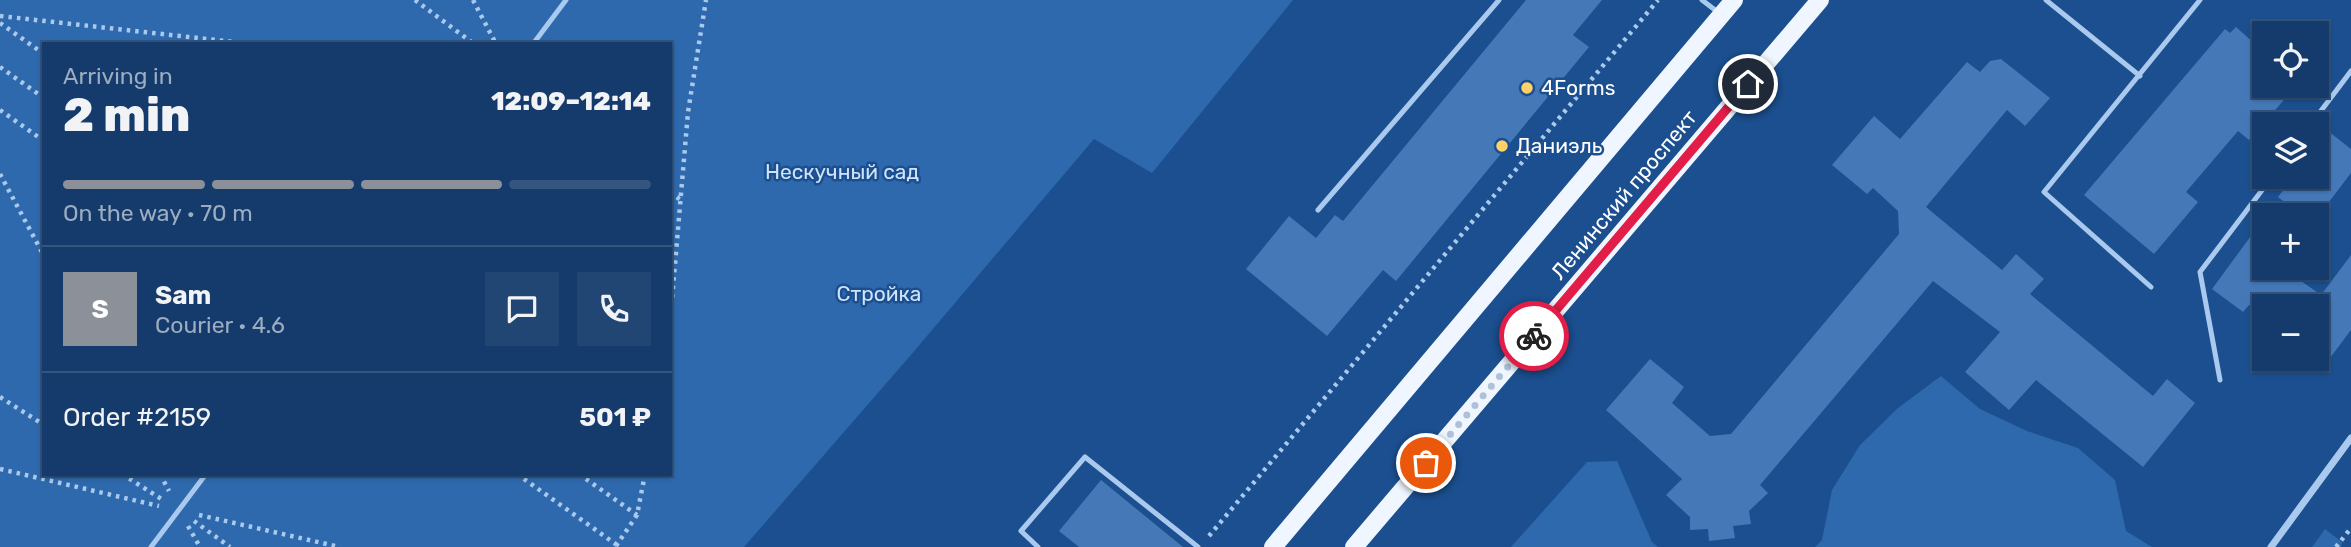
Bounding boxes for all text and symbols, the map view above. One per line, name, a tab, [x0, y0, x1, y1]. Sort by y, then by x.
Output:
map controls	[2252, 21, 2329, 371]
button: locate	[2252, 21, 2329, 98]
pin	[1718, 54, 1778, 114]
text: Arriving in	[63, 62, 173, 90]
icon: home	[1729, 65, 1767, 103]
place label: 4Forms	[1541, 75, 1615, 100]
marker: 4Forms	[1519, 80, 1535, 96]
text: 12:09–12:14	[491, 86, 651, 117]
text: 2 min	[63, 88, 190, 143]
street label: Ленинский проспект	[1545, 105, 1702, 284]
button: layers	[2252, 112, 2329, 189]
place label: Даниэль	[1516, 133, 1602, 158]
marker: Даниэль	[1494, 138, 1510, 154]
park label: Нескучный сад	[765, 159, 919, 184]
text: On the way · 70 m	[63, 199, 253, 227]
button: +	[2252, 203, 2329, 280]
button: chat	[485, 272, 559, 346]
button: phone	[577, 272, 651, 346]
text: Sam	[155, 280, 211, 311]
park label: Стройка	[837, 281, 921, 306]
text: S	[91, 294, 109, 325]
button: −	[2252, 294, 2329, 371]
courier	[1499, 301, 1569, 371]
text: Courier · 4.6	[155, 311, 285, 339]
icon: bike	[1515, 317, 1553, 355]
text: Order #2159	[63, 402, 211, 433]
text: 501 ₽	[579, 402, 651, 433]
pin	[1396, 433, 1456, 493]
icon: bag	[1407, 444, 1445, 482]

